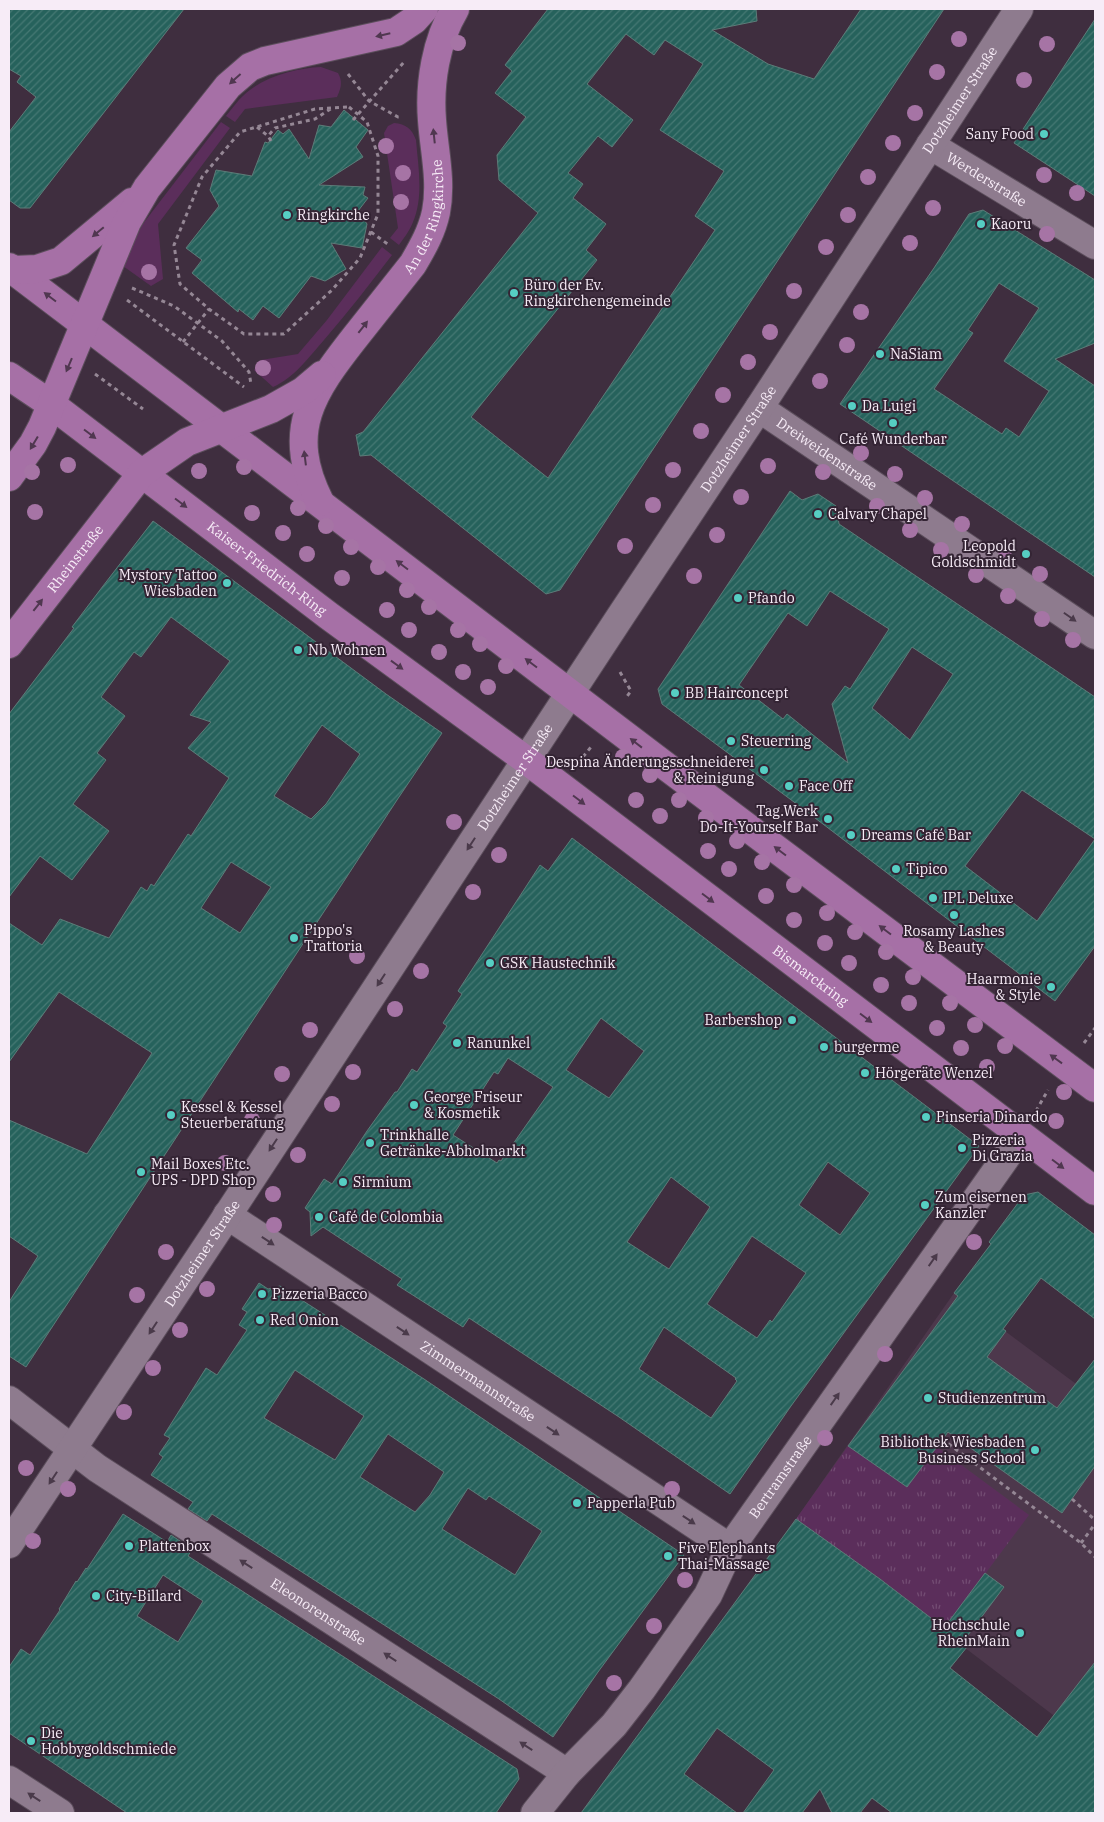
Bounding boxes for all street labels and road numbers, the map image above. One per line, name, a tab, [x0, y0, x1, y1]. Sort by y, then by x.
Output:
street label: Dotzheimer Straße	[918, 43, 1001, 157]
street label: Werderstraße	[943, 148, 1030, 210]
street label: An der Ringkirche	[400, 159, 447, 278]
street label: Dotzheimer Straße	[696, 382, 780, 496]
street label: Dreiweidenstraße	[773, 413, 881, 494]
street label: Kaiser-Friedrich-Ring	[204, 517, 331, 620]
street label: Rheinstraße	[43, 521, 107, 596]
street label: Dotzheimer Straße	[473, 720, 557, 834]
street label: Bismarckring	[769, 941, 852, 1010]
street label: Dotzheimer Straße	[160, 1196, 244, 1310]
street label: Zimmermannstraße	[417, 1336, 539, 1426]
street label: Bertramstraße	[745, 1432, 816, 1522]
street label: Eleonorenstraße	[267, 1574, 369, 1649]

